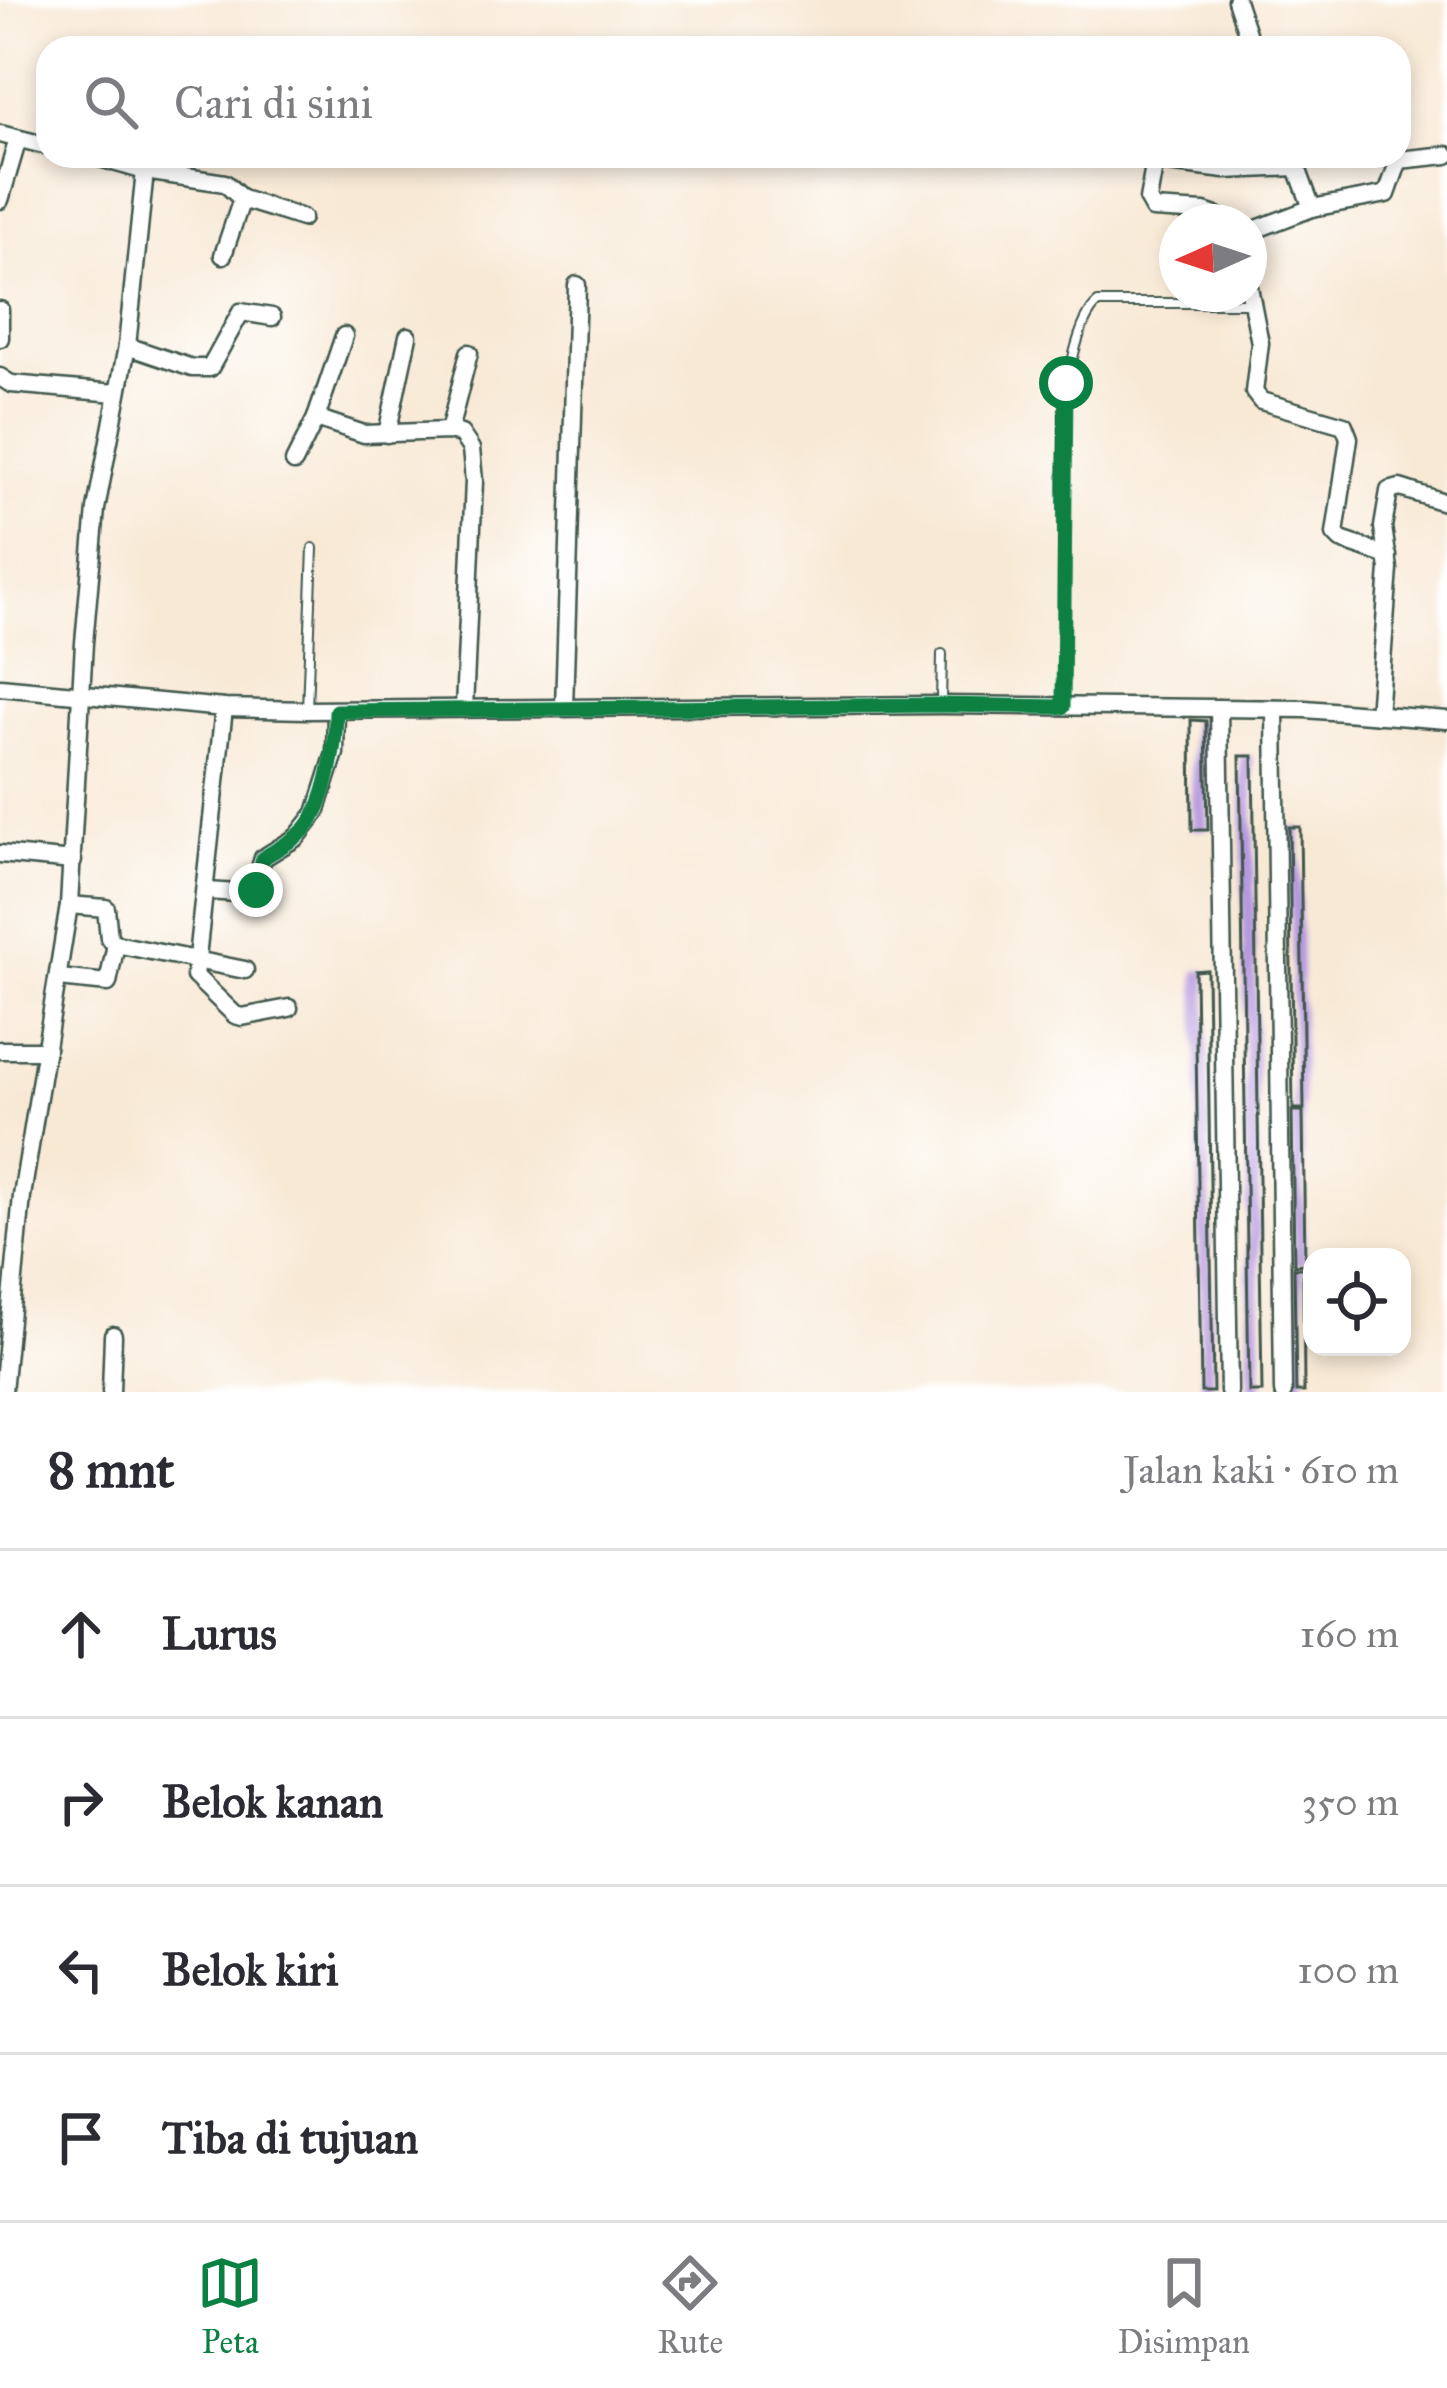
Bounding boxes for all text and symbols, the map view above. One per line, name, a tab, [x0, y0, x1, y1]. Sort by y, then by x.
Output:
search box	[36, 36, 1411, 168]
icon: search	[78, 69, 144, 135]
text: Cari di sini	[174, 75, 373, 130]
north arrow	[1159, 204, 1267, 312]
route start	[1039, 356, 1093, 410]
route end	[229, 863, 283, 917]
map controls	[1303, 1248, 1411, 1356]
button: locate	[1303, 1248, 1411, 1356]
text: 8 mnt	[48, 1439, 174, 1501]
text: Jalan kaki · 610 m	[1124, 1446, 1399, 1494]
icon: ahead	[48, 1601, 114, 1667]
text: Lurus	[162, 1606, 277, 1661]
text: 160 m	[1300, 1610, 1399, 1658]
icon: right	[48, 1769, 114, 1835]
text: Belok kanan	[162, 1774, 383, 1829]
text: 350 m	[1301, 1778, 1399, 1826]
icon: left	[48, 1937, 114, 2003]
text: Belok kiri	[162, 1942, 338, 1997]
text: 100 m	[1297, 1946, 1399, 1994]
icon: arrive	[48, 2105, 114, 2171]
text: Tiba di tujuan	[162, 2110, 418, 2165]
tab: Peta	[197, 2250, 263, 2362]
tab: Rute	[657, 2250, 723, 2362]
tab: Disimpan	[1118, 2250, 1250, 2362]

